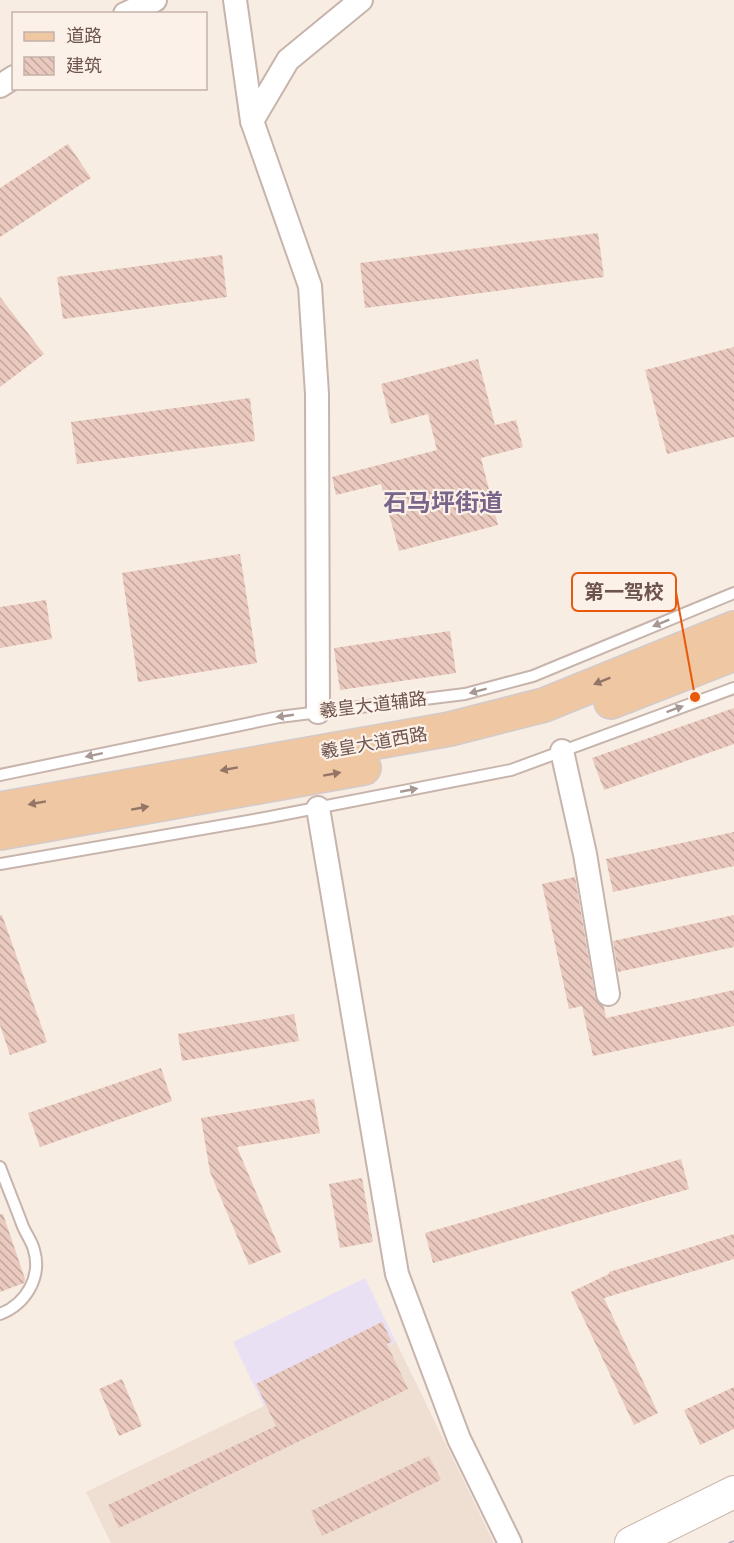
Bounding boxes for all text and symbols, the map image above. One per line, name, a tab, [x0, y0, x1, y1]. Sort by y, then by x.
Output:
legend	[12, 12, 207, 90]
text: 道路	[66, 26, 102, 46]
text: 建筑	[66, 56, 102, 76]
district label: 石马坪街道	[383, 490, 503, 516]
callout: 第一驾校	[572, 573, 676, 611]
text: 第一驾校	[584, 581, 664, 603]
one-way arrow	[651, 618, 669, 628]
one-way arrow	[593, 677, 611, 686]
one-way arrow	[469, 687, 487, 696]
street label: 羲皇大道辅路	[318, 688, 428, 722]
one-way arrow	[666, 704, 684, 714]
one-way arrow	[275, 712, 294, 721]
street label: 羲皇大道西路	[319, 724, 429, 762]
one-way arrow	[85, 751, 103, 761]
one-way arrow	[219, 764, 238, 773]
one-way arrow	[323, 769, 342, 778]
one-way arrow	[400, 785, 419, 794]
one-way arrow	[27, 798, 46, 807]
one-way arrow	[131, 803, 150, 812]

